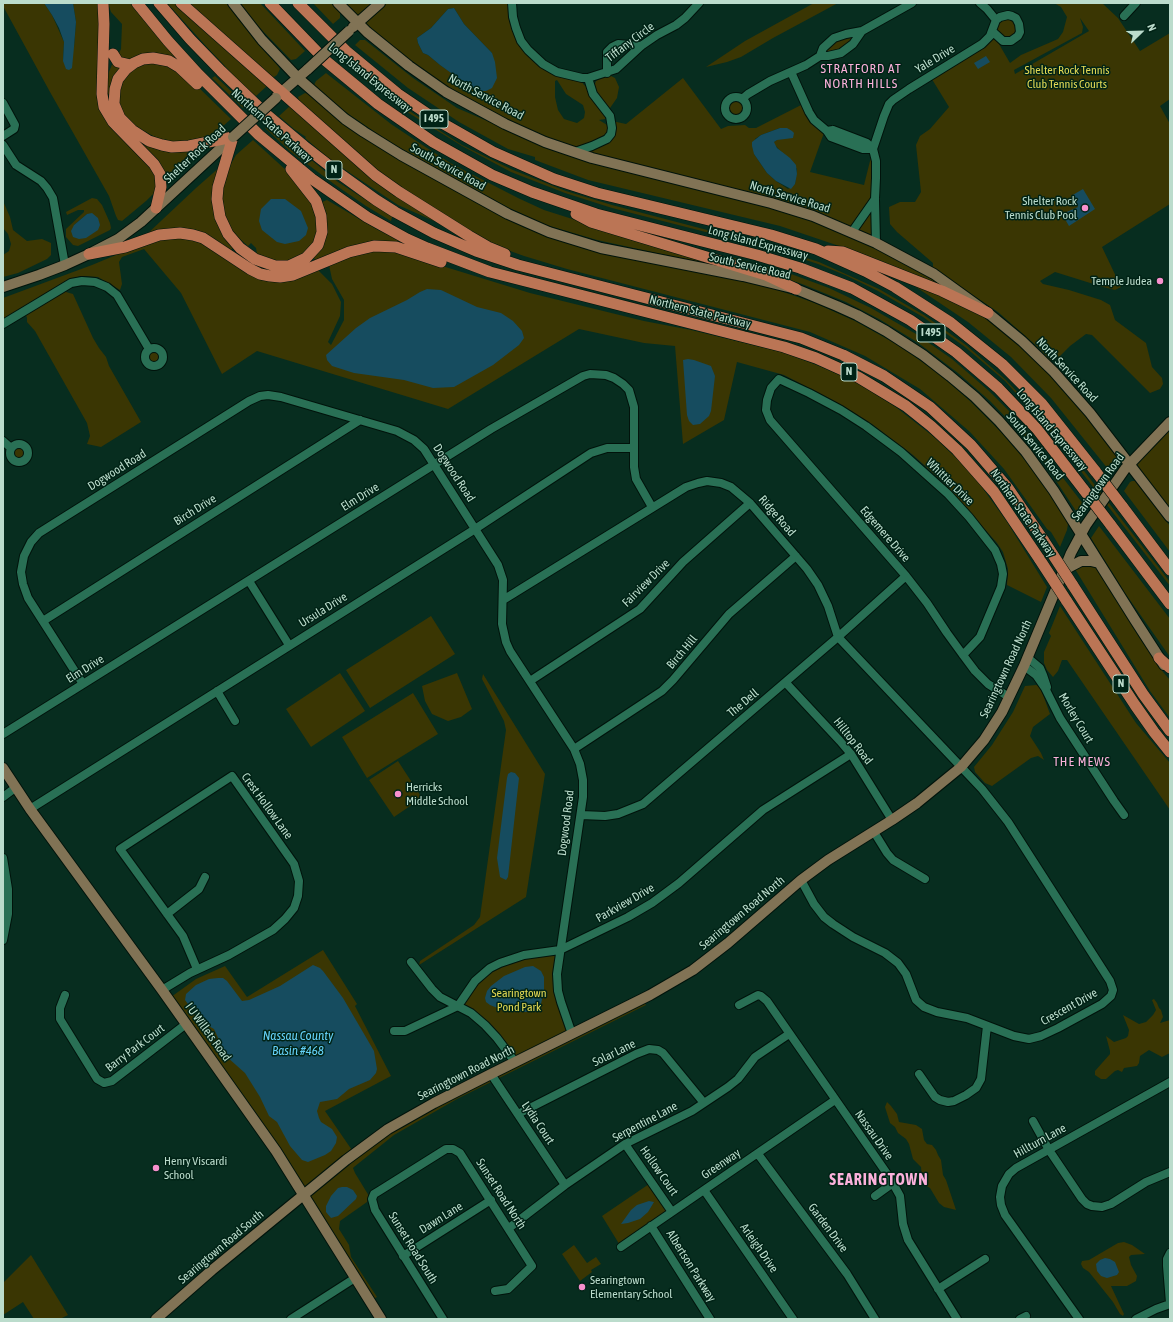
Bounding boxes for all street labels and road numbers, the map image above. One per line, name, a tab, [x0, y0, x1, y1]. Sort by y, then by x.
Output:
street label: Tiffany Circle	[603, 19, 657, 65]
street label: Long Island Expressway	[326, 40, 414, 116]
street label: Yale Drive	[913, 42, 957, 76]
street label: North Service Road	[446, 71, 526, 123]
street label: Northern State Parkway	[229, 86, 315, 166]
road number: I 495	[420, 110, 448, 128]
street label: Shelter Rock Road	[161, 122, 229, 186]
street label: South Service Road	[408, 140, 488, 194]
road number: N	[326, 161, 342, 179]
street label: North Service Road	[748, 178, 832, 216]
street label: Long Island Expressway	[706, 223, 810, 263]
street label: South Service Road	[708, 250, 792, 282]
street label: Northern State Parkway	[648, 292, 752, 332]
road number: I 495	[917, 324, 945, 342]
street label: North Service Road	[1033, 335, 1101, 405]
road number: N	[841, 363, 857, 381]
street label: Long Island Expressway	[1013, 386, 1091, 474]
street label: South Service Road	[1003, 409, 1067, 483]
street label: Dogwood Road	[430, 441, 478, 505]
street label: Dogwood Road	[85, 446, 149, 494]
street label: Searingtown Road	[1069, 451, 1127, 523]
street label: Whittier Drive	[923, 456, 977, 508]
street label: Northern State Parkway	[987, 466, 1059, 560]
street label: Elm Drive	[338, 480, 382, 514]
street label: Birch Drive	[171, 491, 219, 529]
street label: Ridge Road	[755, 493, 799, 539]
street label: Edgemere Drive	[857, 503, 913, 565]
street label: Fairview Drive	[619, 556, 673, 610]
street label: Ursula Drive	[296, 589, 350, 631]
street label: Searingtown Road North	[977, 618, 1035, 720]
street label: Birch Hill	[664, 632, 700, 672]
street label: Elm Drive	[63, 652, 107, 686]
road number: N	[1113, 675, 1129, 693]
street label: The Dell	[724, 686, 762, 720]
street label: Morley Court	[1055, 690, 1097, 746]
street label: Hilltop Road	[830, 715, 876, 767]
street label: Crest Hollow Lane	[238, 770, 296, 842]
street label: Dogwood Road	[555, 789, 577, 857]
street label: Searingtown Road North	[696, 873, 788, 953]
street label: Parkview Drive	[593, 880, 657, 926]
street label: Crescent Drive	[1038, 985, 1100, 1029]
street label: I U Willets Road	[182, 1000, 234, 1064]
street label: Barry Park Court	[103, 1021, 167, 1075]
street label: Solar Lane	[590, 1036, 638, 1070]
street label: Searingtown Road North	[415, 1042, 517, 1104]
street label: Lydia Court	[518, 1099, 558, 1147]
street label: Serpentine Lane	[610, 1099, 680, 1145]
street label: Nassau Drive	[852, 1107, 896, 1163]
street label: Hillturn Lane	[1011, 1121, 1069, 1161]
street label: Hollow Court	[637, 1144, 681, 1198]
street label: Greenway	[699, 1146, 743, 1182]
street label: Sunset Road North	[473, 1156, 529, 1232]
street label: Dawn Lane	[417, 1199, 465, 1237]
street label: Garden Drive	[805, 1201, 851, 1255]
street label: Searingtown Road South	[175, 1207, 267, 1287]
street label: Sunset Road South	[385, 1210, 441, 1286]
street label: Arleigh Drive	[737, 1221, 781, 1275]
street label: Albertson Parkway	[663, 1227, 719, 1305]

